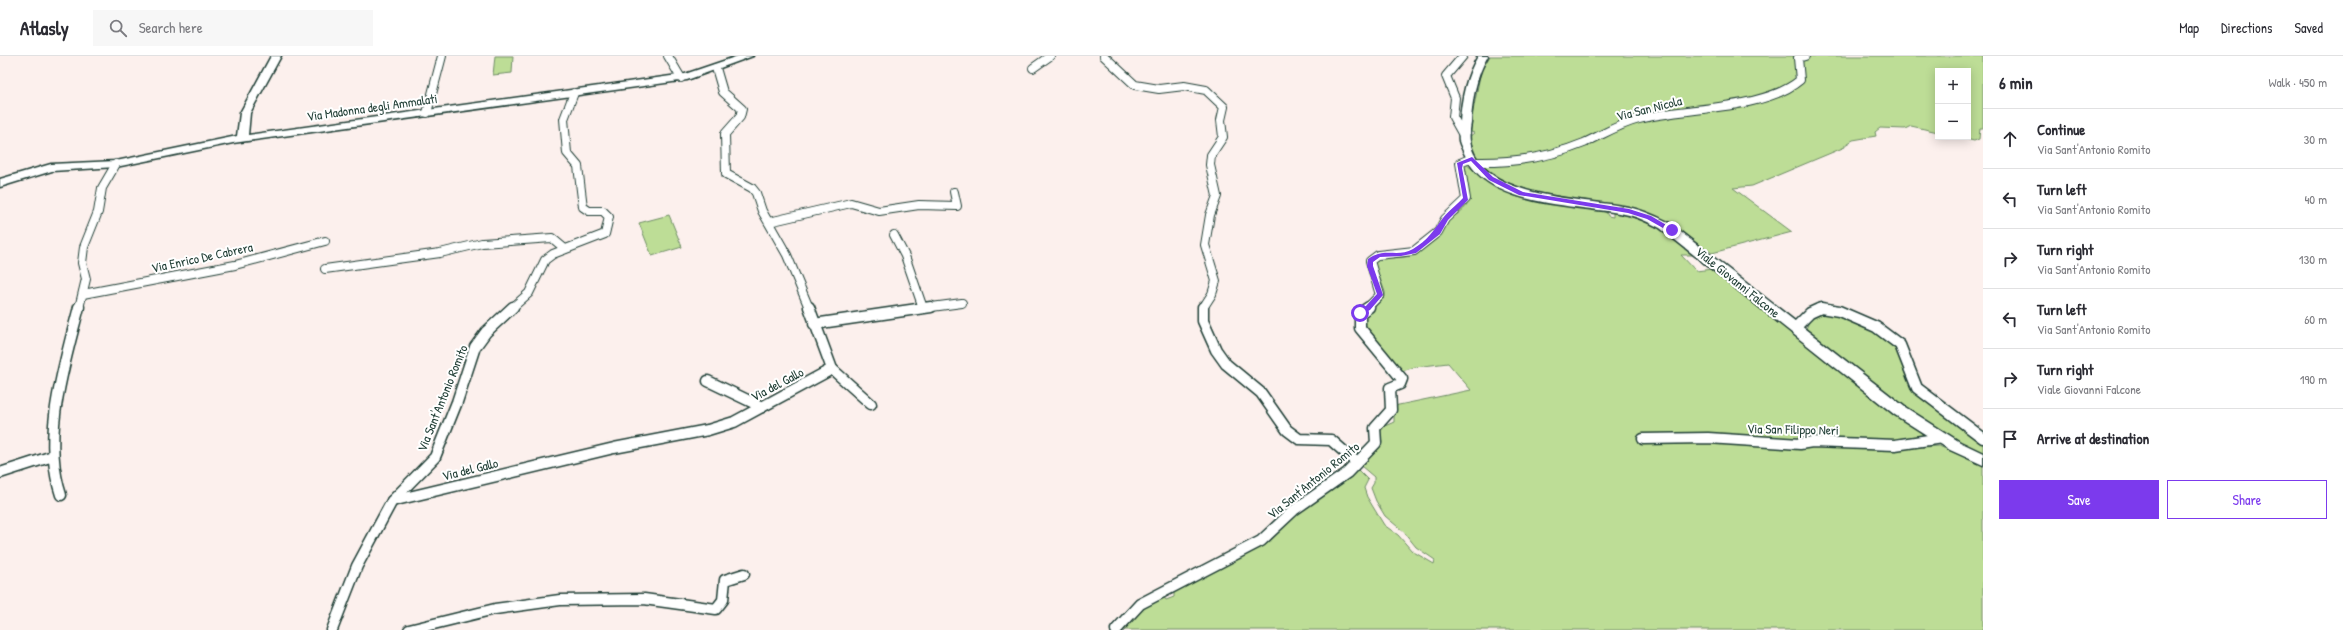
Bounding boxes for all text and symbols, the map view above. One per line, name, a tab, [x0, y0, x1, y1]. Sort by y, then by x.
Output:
search box	[93, 10, 373, 46]
text: Atlasly	[20, 15, 69, 41]
icon: search	[107, 17, 129, 39]
text: Search here	[139, 17, 203, 38]
text: Map	[2179, 18, 2199, 37]
text: Directions	[2221, 18, 2272, 37]
text: Saved	[2294, 18, 2323, 37]
map controls	[1935, 68, 1971, 140]
button: +	[1935, 68, 1971, 104]
text: 6 min	[1999, 71, 2033, 94]
text: Walk · 450 m	[2268, 73, 2327, 91]
street label: Via Madonna degli Ammalati	[306, 89, 438, 125]
street label: Via San Nicola	[1614, 91, 1684, 125]
button: −	[1935, 104, 1971, 140]
text: Continue	[2037, 119, 2085, 140]
icon: ahead	[1999, 128, 2021, 150]
text: 30 m	[2304, 130, 2327, 148]
text: Via Sant'Antonio Romito	[2037, 140, 2150, 158]
text: Turn left	[2037, 179, 2087, 200]
icon: left	[1999, 188, 2021, 210]
text: 40 m	[2304, 190, 2327, 208]
text: Via Sant'Antonio Romito	[2037, 200, 2150, 218]
route end	[1663, 221, 1681, 239]
street label: Via Enrico De Cabrera	[150, 237, 254, 277]
text: Turn right	[2037, 239, 2093, 260]
street label: Viale Giovanni Falcone	[1692, 242, 1784, 322]
icon: right	[1999, 248, 2021, 270]
text: 130 m	[2299, 250, 2327, 268]
text: Via Sant'Antonio Romito	[2037, 260, 2150, 278]
text: Turn left	[2037, 299, 2087, 320]
route start	[1351, 304, 1369, 322]
icon: left	[1999, 308, 2021, 330]
text: 60 m	[2304, 310, 2327, 328]
text: Via Sant'Antonio Romito	[2037, 320, 2150, 338]
street label: Via Sant'Antonio Romito	[412, 342, 472, 454]
text: Turn right	[2037, 359, 2093, 380]
street label: Via del Gallo	[748, 363, 806, 405]
icon: right	[1999, 368, 2021, 390]
text: 190 m	[2300, 370, 2327, 388]
text: Viale Giovanni Falcone	[2037, 380, 2141, 398]
street label: Via San Filippo Neri	[1747, 419, 1839, 439]
icon: arrive	[1999, 428, 2021, 450]
text: Arrive at destination	[2037, 428, 2149, 449]
street label: Via Sant'Antonio Romito	[1263, 437, 1363, 523]
street label: Via del Gallo	[440, 453, 500, 485]
button: Save	[1999, 480, 2159, 519]
button: Share	[2167, 480, 2327, 519]

